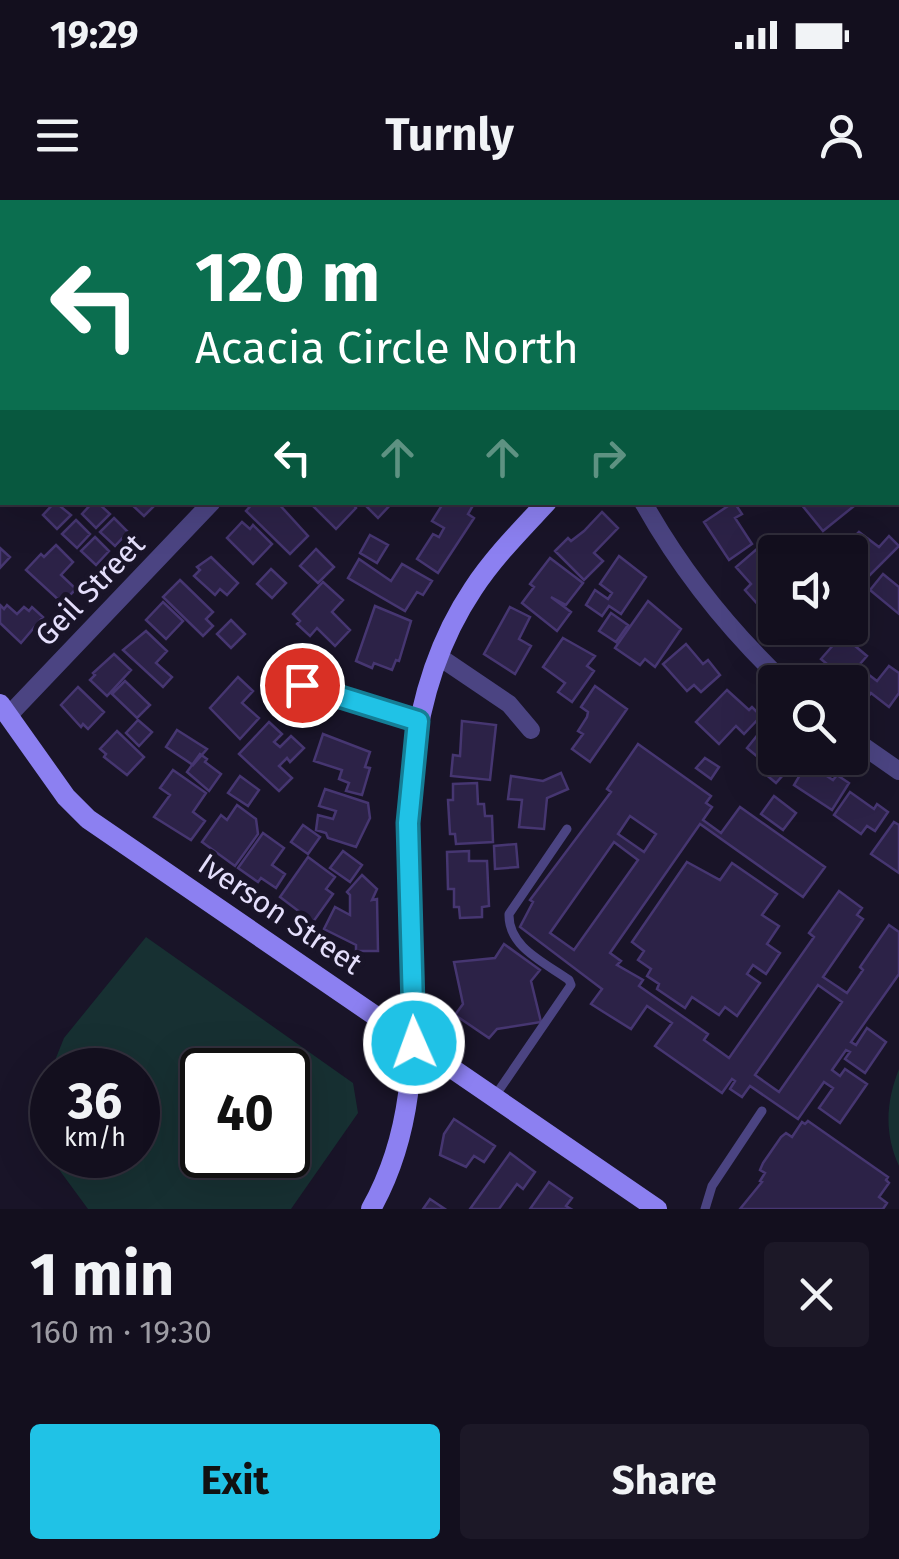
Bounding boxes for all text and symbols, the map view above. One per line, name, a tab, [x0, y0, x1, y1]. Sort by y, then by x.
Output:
text: 19:29	[50, 12, 139, 58]
icon: menu	[30, 108, 85, 163]
text: Turnly	[385, 108, 514, 162]
icon: person	[814, 108, 869, 163]
text: 120 m	[195, 236, 380, 320]
icon: left	[30, 240, 160, 370]
text: Acacia Circle North	[195, 321, 579, 375]
icon: left	[265, 430, 320, 485]
icon: ahead	[370, 430, 425, 485]
icon: ahead	[475, 430, 530, 485]
icon: right	[580, 430, 635, 485]
street label: Geil Street	[28, 526, 152, 654]
map controls	[758, 535, 868, 775]
button: sound	[758, 535, 868, 645]
pin	[260, 643, 345, 728]
icon: arrive	[275, 658, 330, 713]
button: search	[758, 665, 868, 775]
street label: Iverson Street	[191, 846, 369, 982]
position arrow	[362, 991, 466, 1095]
speed limit sign: 40	[180, 1048, 310, 1178]
text: 36	[68, 1071, 122, 1131]
text: km/h	[64, 1123, 126, 1153]
text: 1 min	[30, 1239, 174, 1311]
button: close	[764, 1242, 869, 1347]
text: 160 m · 19:30	[30, 1313, 212, 1351]
button: Exit	[30, 1424, 440, 1539]
button: Share	[460, 1424, 869, 1539]

